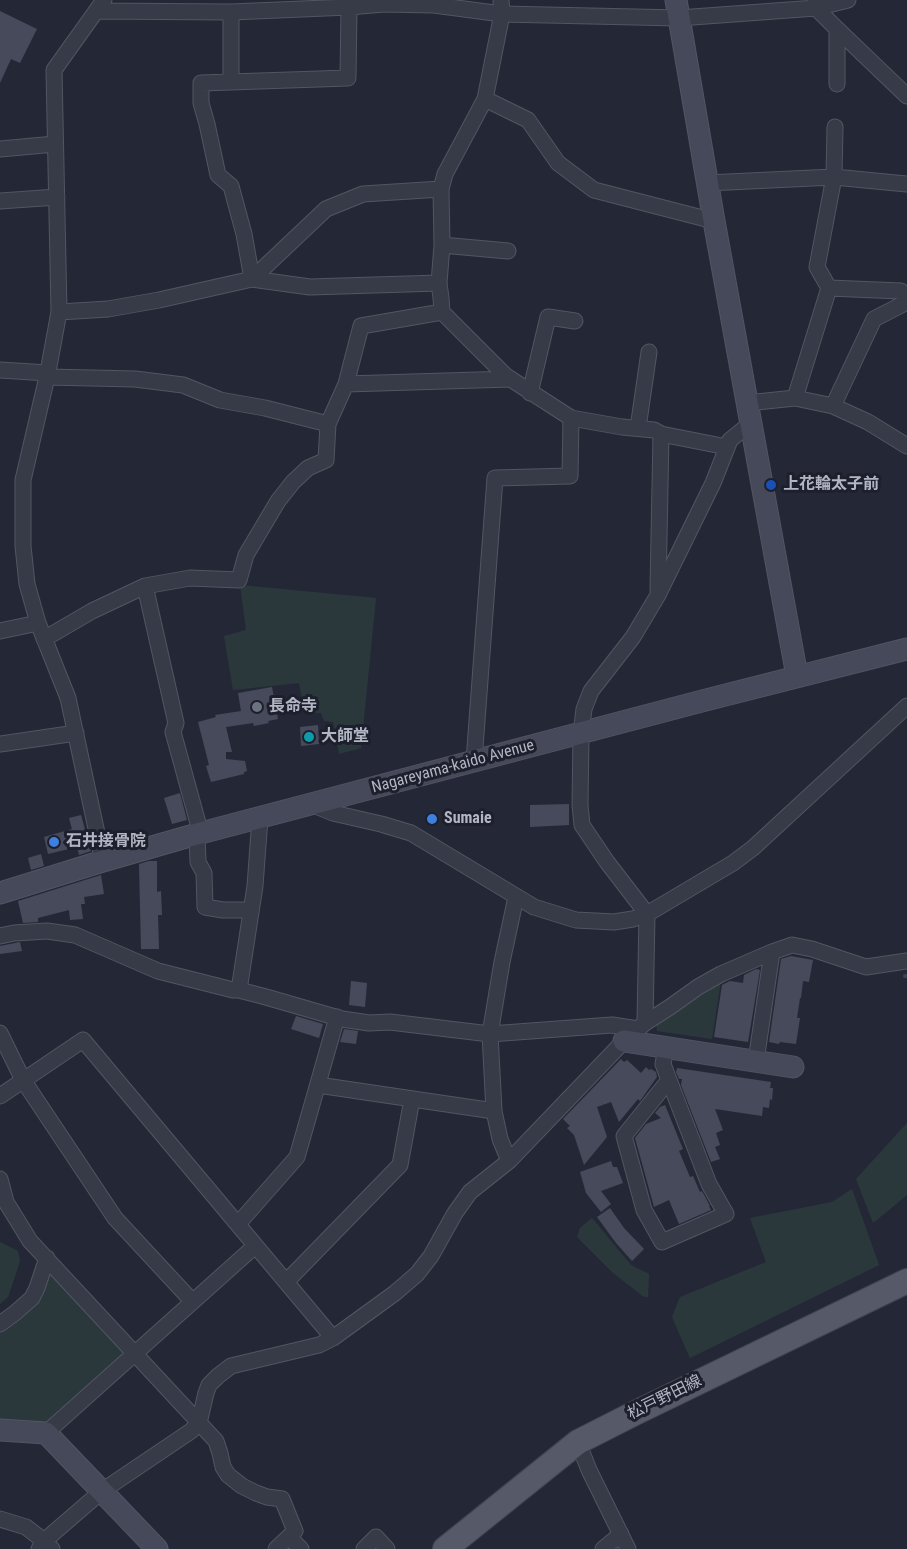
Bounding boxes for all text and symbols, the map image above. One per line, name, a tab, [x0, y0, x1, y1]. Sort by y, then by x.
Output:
place label: 上花輪太子前	[783, 475, 879, 495]
marker: 上花輪太子前	[764, 478, 778, 492]
place label: 長命寺	[269, 697, 317, 717]
marker: 長命寺	[250, 700, 264, 714]
place label: 大師堂	[321, 727, 369, 747]
marker: 大師堂	[302, 730, 316, 744]
street label: Nagareyama-kaido Avenue	[370, 736, 536, 798]
place label: Sumaie	[444, 809, 492, 829]
marker: Sumaie	[425, 812, 439, 826]
place label: 石井接骨院	[66, 832, 146, 852]
marker: 石井接骨院	[47, 835, 61, 849]
street label: 松戸野田線	[625, 1372, 705, 1424]

